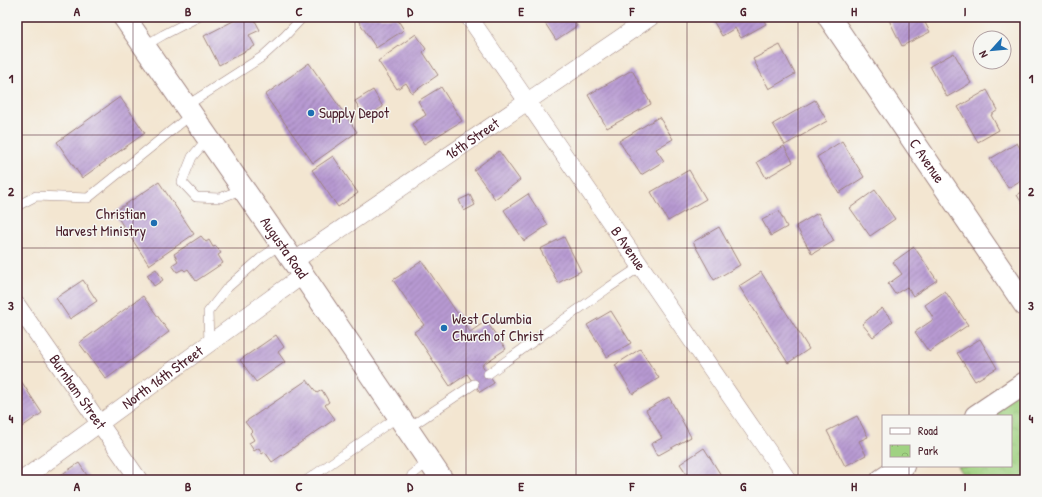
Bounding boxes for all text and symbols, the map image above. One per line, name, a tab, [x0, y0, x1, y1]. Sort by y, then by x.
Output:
text: A	[74, 2, 81, 20]
text: B	[185, 2, 192, 20]
text: C	[295, 2, 303, 20]
text: D	[407, 2, 414, 20]
text: E	[518, 2, 524, 20]
text: F	[629, 2, 636, 20]
text: G	[740, 2, 747, 20]
text: H	[851, 2, 857, 20]
text: I	[963, 2, 967, 20]
north arrow	[972, 30, 1012, 70]
text: N	[975, 49, 991, 60]
text: 1	[9, 69, 14, 87]
text: 1	[1029, 69, 1034, 87]
place label: Supply Depot	[319, 102, 390, 123]
marker: Supply Depot	[306, 108, 316, 118]
street label: 16th Street	[441, 112, 504, 165]
street label: C Avenue	[905, 134, 950, 187]
text: 2	[8, 182, 15, 200]
text: 2	[1028, 182, 1035, 200]
place label: Christian Harvest Ministry	[55, 203, 146, 241]
street label: Augusta Road	[256, 212, 314, 283]
marker: Christian Harvest Ministry	[149, 218, 159, 228]
street label: B Avenue	[606, 222, 651, 274]
text: 3	[8, 296, 14, 314]
text: 3	[1028, 296, 1034, 314]
place label: West Columbia Church of Christ	[452, 308, 544, 346]
marker: West Columbia Church of Christ	[439, 323, 449, 333]
street label: North 16th Street	[117, 340, 208, 414]
street label: Burnham Street	[45, 350, 112, 434]
text: 4	[9, 409, 14, 427]
text: 4	[1029, 409, 1034, 427]
legend	[882, 415, 1012, 467]
text: Road	[918, 422, 938, 439]
text: Park	[918, 442, 938, 459]
text: A	[74, 477, 81, 495]
text: B	[185, 477, 192, 495]
text: C	[295, 477, 303, 495]
text: D	[407, 477, 414, 495]
text: E	[518, 477, 524, 495]
text: F	[629, 477, 636, 495]
text: G	[740, 477, 747, 495]
text: H	[851, 477, 857, 495]
text: I	[963, 477, 967, 495]

